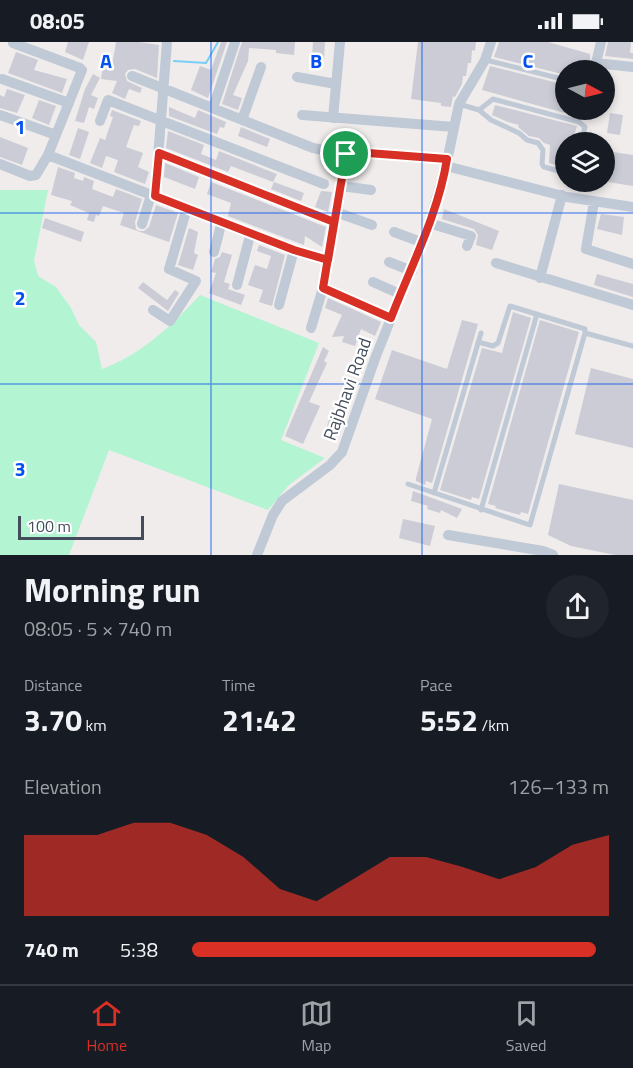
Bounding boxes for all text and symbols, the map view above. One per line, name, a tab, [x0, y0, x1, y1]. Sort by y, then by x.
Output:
text: 08:05	[30, 4, 85, 38]
text: A	[100, 45, 112, 76]
text: B	[310, 45, 322, 76]
text: C	[523, 45, 534, 76]
north arrow	[555, 60, 615, 120]
map controls	[555, 60, 615, 192]
text: 1	[14, 111, 26, 142]
pin	[320, 128, 371, 179]
button: layers	[555, 132, 615, 192]
icon: arrive	[329, 137, 362, 170]
text: 2	[14, 282, 26, 313]
street label: Rajbhavi Road	[316, 334, 378, 444]
text: 3	[14, 453, 26, 484]
scale bar	[18, 513, 144, 540]
text: 100 m	[27, 514, 71, 538]
text: Morning run	[24, 565, 201, 615]
button: share	[546, 575, 609, 638]
text: 08:05 · 5 × 740 m	[24, 613, 172, 644]
text: Distance	[24, 673, 82, 697]
text: Time	[222, 673, 255, 697]
text: Pace	[420, 673, 452, 697]
text: 3.70	[24, 697, 82, 743]
text: 21:42	[222, 697, 297, 743]
text: 5:52	[420, 697, 478, 743]
text: km	[82, 713, 107, 737]
text: /km	[478, 713, 509, 737]
text: Elevation	[24, 771, 102, 802]
text: 126–133 m	[508, 771, 609, 802]
text: 740 m	[24, 934, 79, 965]
text: 5:38	[120, 934, 158, 965]
tab: Home	[86, 997, 127, 1057]
tab: Map	[300, 997, 333, 1057]
tab: Saved	[506, 997, 547, 1057]

